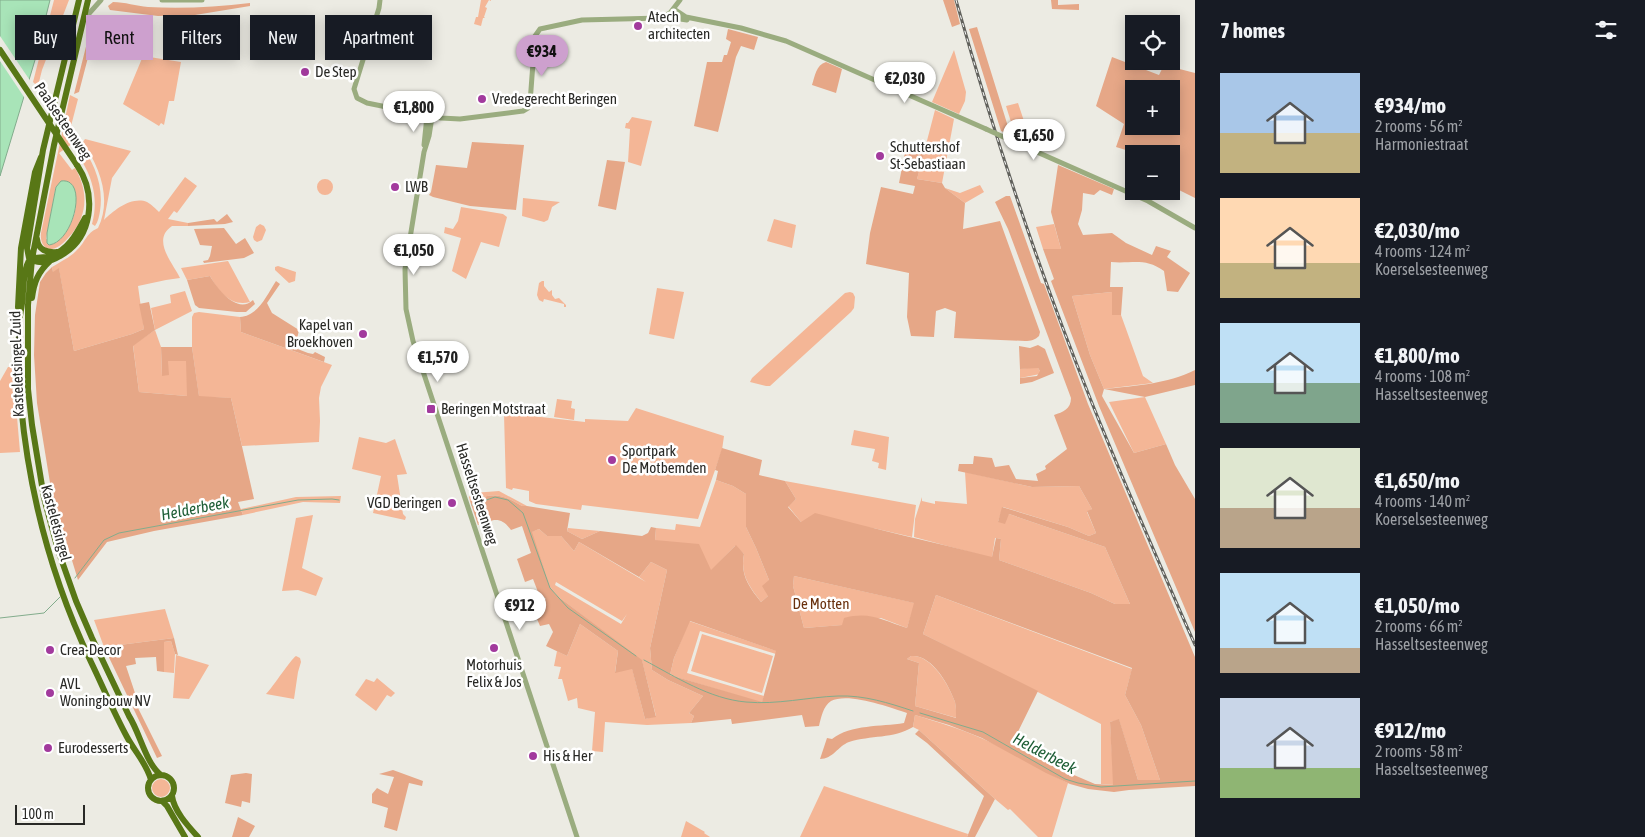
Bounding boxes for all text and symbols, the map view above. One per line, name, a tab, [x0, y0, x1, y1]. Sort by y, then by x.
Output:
place label: Atech architecten	[648, 8, 710, 42]
chip: Buy	[15, 15, 76, 60]
chip: Rent	[86, 15, 153, 60]
chip: Filters	[163, 15, 240, 60]
chip: New	[250, 15, 315, 60]
chip: Apartment	[325, 15, 432, 60]
map controls	[1125, 15, 1180, 200]
button: locate	[1125, 15, 1180, 70]
icon: filters	[1592, 16, 1620, 44]
text: 7 homes	[1220, 18, 1285, 42]
marker: Atech architecten	[632, 20, 644, 32]
pin: €934	[512, 34, 572, 77]
text: €934	[527, 42, 557, 60]
pin: €2,030	[864, 62, 946, 104]
place label: De Step	[315, 63, 357, 80]
marker: De Step	[299, 66, 311, 78]
text: €2,030	[885, 69, 925, 87]
street label: Paalsesteenweg	[31, 79, 96, 163]
button: +	[1125, 80, 1180, 135]
pin: €1,800	[373, 90, 455, 133]
place label: Vredegerecht Beringen	[492, 90, 617, 107]
marker: Vredegerecht Beringen	[476, 93, 488, 105]
icon: home	[1260, 93, 1320, 153]
text: €934/mo	[1375, 93, 1446, 117]
text: €1,800	[394, 98, 434, 116]
text: 2 rooms · 56 m²	[1375, 117, 1463, 135]
pin: €1,650	[993, 119, 1075, 161]
text: €1,650	[1014, 126, 1054, 144]
text: Harmoniestraat	[1375, 135, 1468, 153]
place label: Schuttershof St-Sebastiaan	[890, 138, 966, 172]
button: −	[1125, 145, 1180, 200]
marker: Schuttershof St-Sebastiaan	[874, 150, 886, 162]
place label: LWB	[405, 178, 428, 195]
marker: LWB	[389, 181, 401, 193]
icon: home	[1260, 218, 1320, 278]
text: €2,030/mo	[1375, 218, 1460, 242]
pin: €1,050	[373, 234, 455, 276]
text: €1,050	[394, 241, 434, 259]
text: 4 rooms · 124 m²	[1375, 242, 1470, 260]
text: Koerselsesteenweg	[1375, 260, 1488, 278]
street label: Kasteletsingel-Zuid	[6, 310, 27, 418]
place label: Kapel van Broekhoven	[287, 316, 353, 350]
marker: Kapel van Broekhoven	[357, 328, 369, 340]
pin: €1,570	[397, 340, 479, 383]
icon: home	[1260, 343, 1320, 403]
text: €1,800/mo	[1375, 343, 1460, 367]
text: €1,570	[418, 348, 458, 366]
text: 4 rooms · 108 m²	[1375, 367, 1470, 385]
text: Hasseltsesteenweg	[1375, 385, 1488, 403]
place label: Beringen Motstraat	[441, 400, 546, 417]
marker: Beringen Motstraat	[425, 403, 437, 415]
street label: Hasseltsesteenweg	[453, 441, 502, 547]
place label: Sportpark De Motbemden	[622, 442, 707, 476]
marker: Sportpark De Motbemden	[606, 454, 618, 466]
icon: home	[1260, 468, 1320, 528]
text: €1,650/mo	[1375, 468, 1460, 492]
street label: Kasteletsingel	[38, 483, 75, 563]
water label: Helderbeek	[159, 492, 232, 523]
text: 4 rooms · 140 m²	[1375, 492, 1470, 510]
place label: VGD Beringen	[367, 494, 442, 511]
marker: VGD Beringen	[446, 497, 458, 509]
text: Koerselsesteenweg	[1375, 510, 1488, 528]
pin: €912	[490, 588, 550, 631]
icon: home	[1260, 593, 1320, 653]
text: €1,050/mo	[1375, 593, 1460, 617]
park label: De Motten	[793, 595, 849, 612]
text: €912	[505, 596, 535, 614]
text: 2 rooms · 66 m²	[1375, 617, 1463, 635]
text: Hasseltsesteenweg	[1375, 635, 1488, 653]
place label: Crea-Decor	[60, 641, 121, 658]
marker: Motorhuis Felix & Jos	[488, 642, 500, 654]
marker: Crea-Decor	[44, 644, 56, 656]
place label: Motorhuis Felix & Jos	[466, 656, 522, 690]
place label: AVL Woningbouw NV	[60, 675, 151, 709]
marker: AVL Woningbouw NV	[44, 687, 56, 699]
icon: home	[1260, 718, 1320, 778]
text: €912/mo	[1375, 718, 1446, 742]
water label: Helderbeek	[1010, 729, 1081, 778]
place label: Eurodesserts	[58, 739, 128, 756]
marker: Eurodesserts	[42, 742, 54, 754]
text: 2 rooms · 58 m²	[1375, 742, 1463, 760]
place label: His & Her	[543, 747, 593, 764]
marker: His & Her	[527, 750, 539, 762]
text: Hasseltsesteenweg	[1375, 760, 1488, 778]
scale bar	[15, 802, 85, 825]
text: 100 m	[22, 806, 54, 822]

